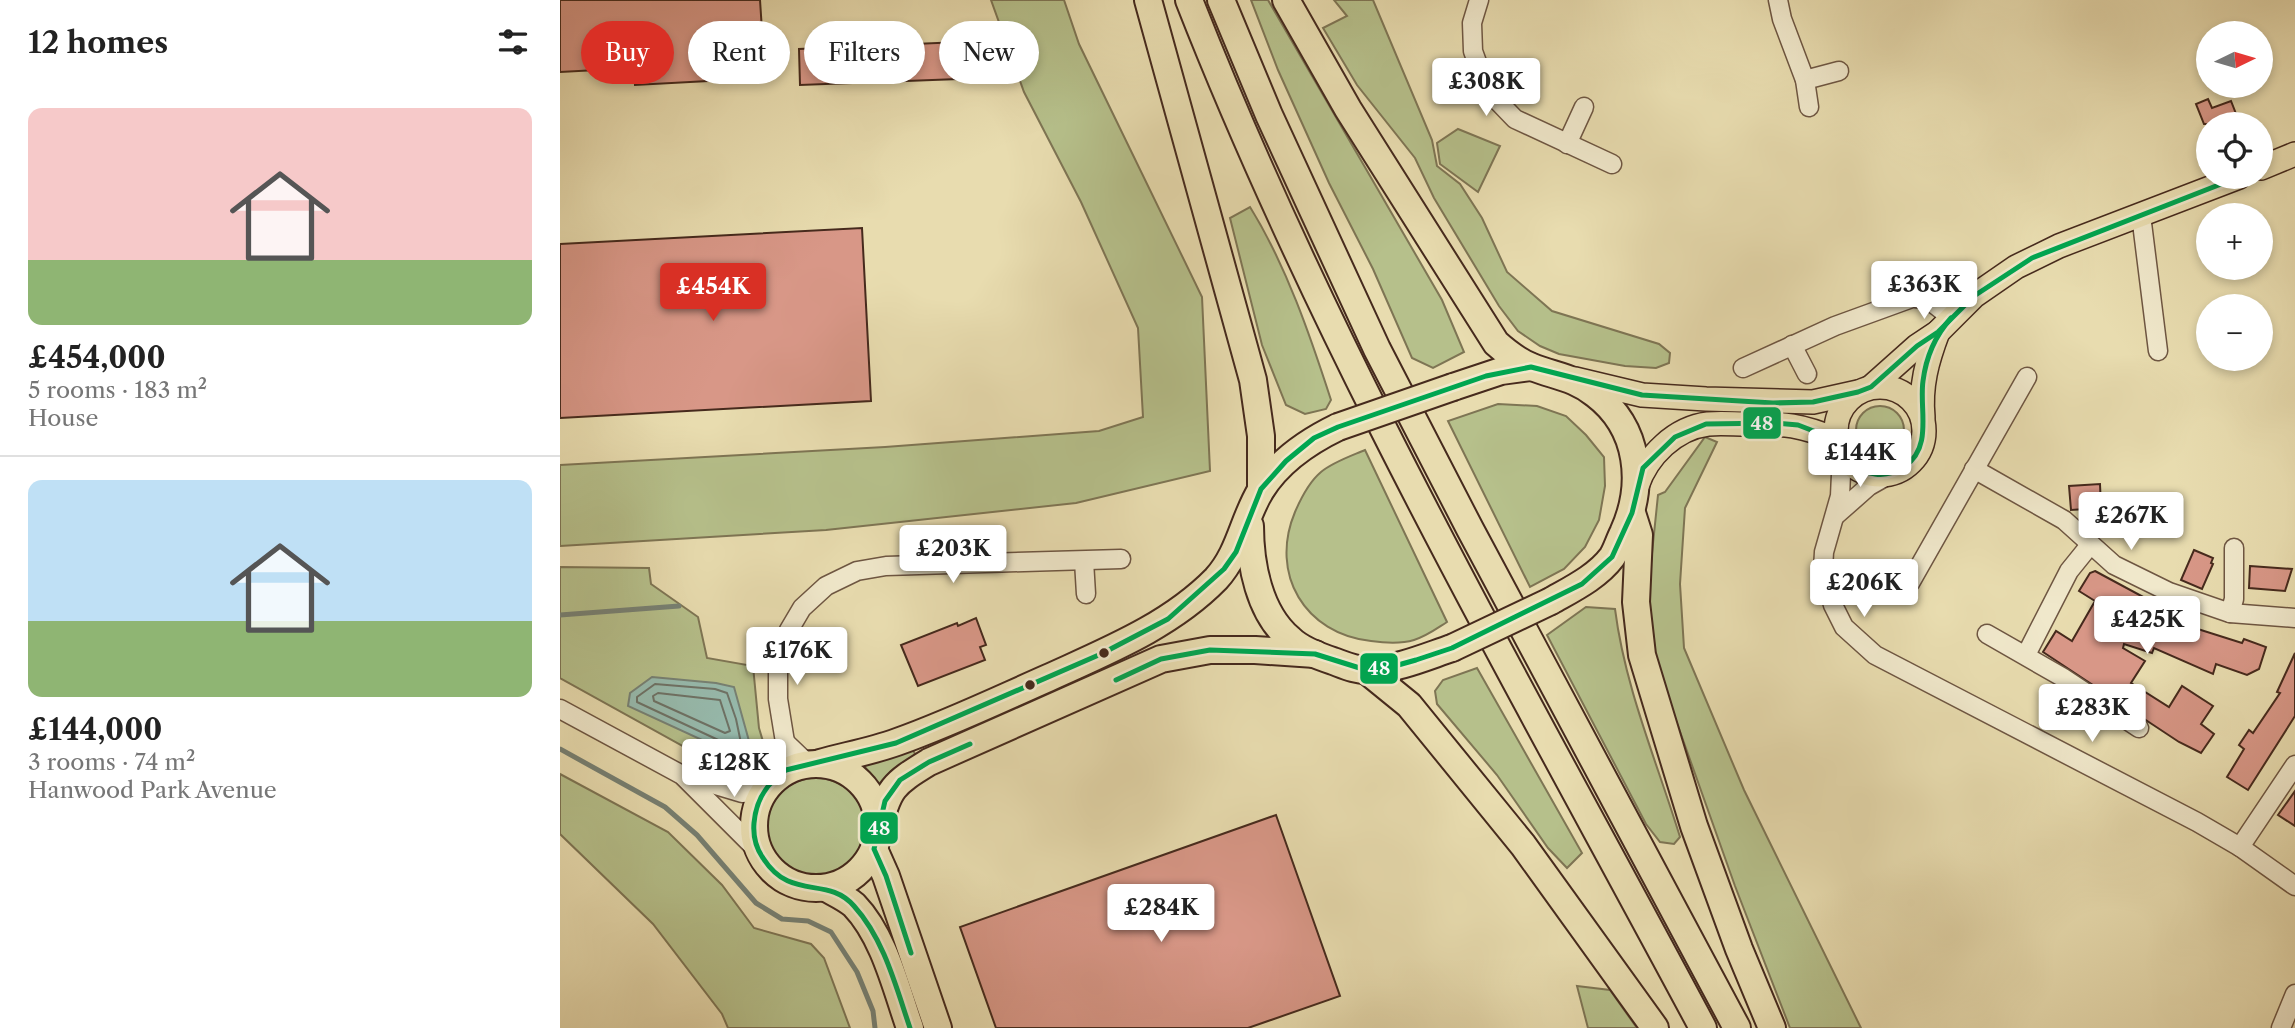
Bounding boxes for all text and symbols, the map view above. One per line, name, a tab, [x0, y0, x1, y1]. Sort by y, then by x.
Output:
chip: Buy	[581, 21, 674, 84]
chip: Rent	[688, 21, 790, 84]
chip: Filters	[804, 21, 925, 84]
chip: New	[939, 21, 1039, 84]
north arrow	[2196, 21, 2273, 98]
map controls	[2196, 21, 2273, 371]
icon: filters	[494, 23, 532, 61]
text: 12 homes	[28, 24, 168, 61]
pin: £308K	[1437, 58, 1535, 118]
text: £308K	[1448, 67, 1524, 95]
button: locate	[2196, 112, 2273, 189]
icon: home	[217, 153, 343, 279]
button: +	[2196, 203, 2273, 280]
pin: £363K	[1875, 262, 1973, 321]
pin: £454K	[664, 264, 762, 323]
text: £363K	[1887, 270, 1961, 298]
text: £454K	[676, 272, 750, 300]
button: −	[2196, 294, 2273, 371]
text: £454,000	[28, 339, 166, 376]
text: 5 rooms · 183 m²	[28, 376, 207, 404]
text: House	[28, 404, 98, 432]
line badge: 48	[1742, 406, 1782, 440]
text: 48	[1751, 412, 1773, 435]
pin: £144K	[1811, 430, 1909, 489]
text: £144K	[1824, 438, 1896, 466]
pin: £267K	[2082, 492, 2180, 552]
text: £267K	[2095, 501, 2167, 529]
icon: home	[217, 525, 343, 651]
pin: £203K	[904, 526, 1002, 585]
text: £203K	[915, 534, 991, 562]
pin: £206K	[1815, 560, 1913, 619]
text: £206K	[1826, 568, 1902, 596]
pin: £425K	[2098, 596, 2196, 656]
text: £425K	[2110, 605, 2184, 633]
pin: £176K	[748, 628, 846, 687]
text: £176K	[762, 636, 832, 664]
unlabelled marker	[1097, 646, 1111, 660]
line badge: 48	[1359, 652, 1399, 685]
text: 48	[1368, 657, 1390, 680]
unlabelled marker	[1023, 678, 1037, 692]
pin: £283K	[2043, 684, 2141, 744]
text: £283K	[2055, 693, 2129, 721]
text: £144,000	[28, 711, 162, 748]
pin: £128K	[685, 740, 783, 799]
text: 3 rooms · 74 m²	[28, 748, 195, 776]
text: £128K	[698, 748, 770, 776]
text: Hanwood Park Avenue	[28, 776, 277, 804]
line badge: 48	[859, 811, 899, 845]
text: 48	[868, 817, 890, 840]
pin: £284K	[1112, 884, 1210, 944]
text: £284K	[1123, 893, 1199, 921]

